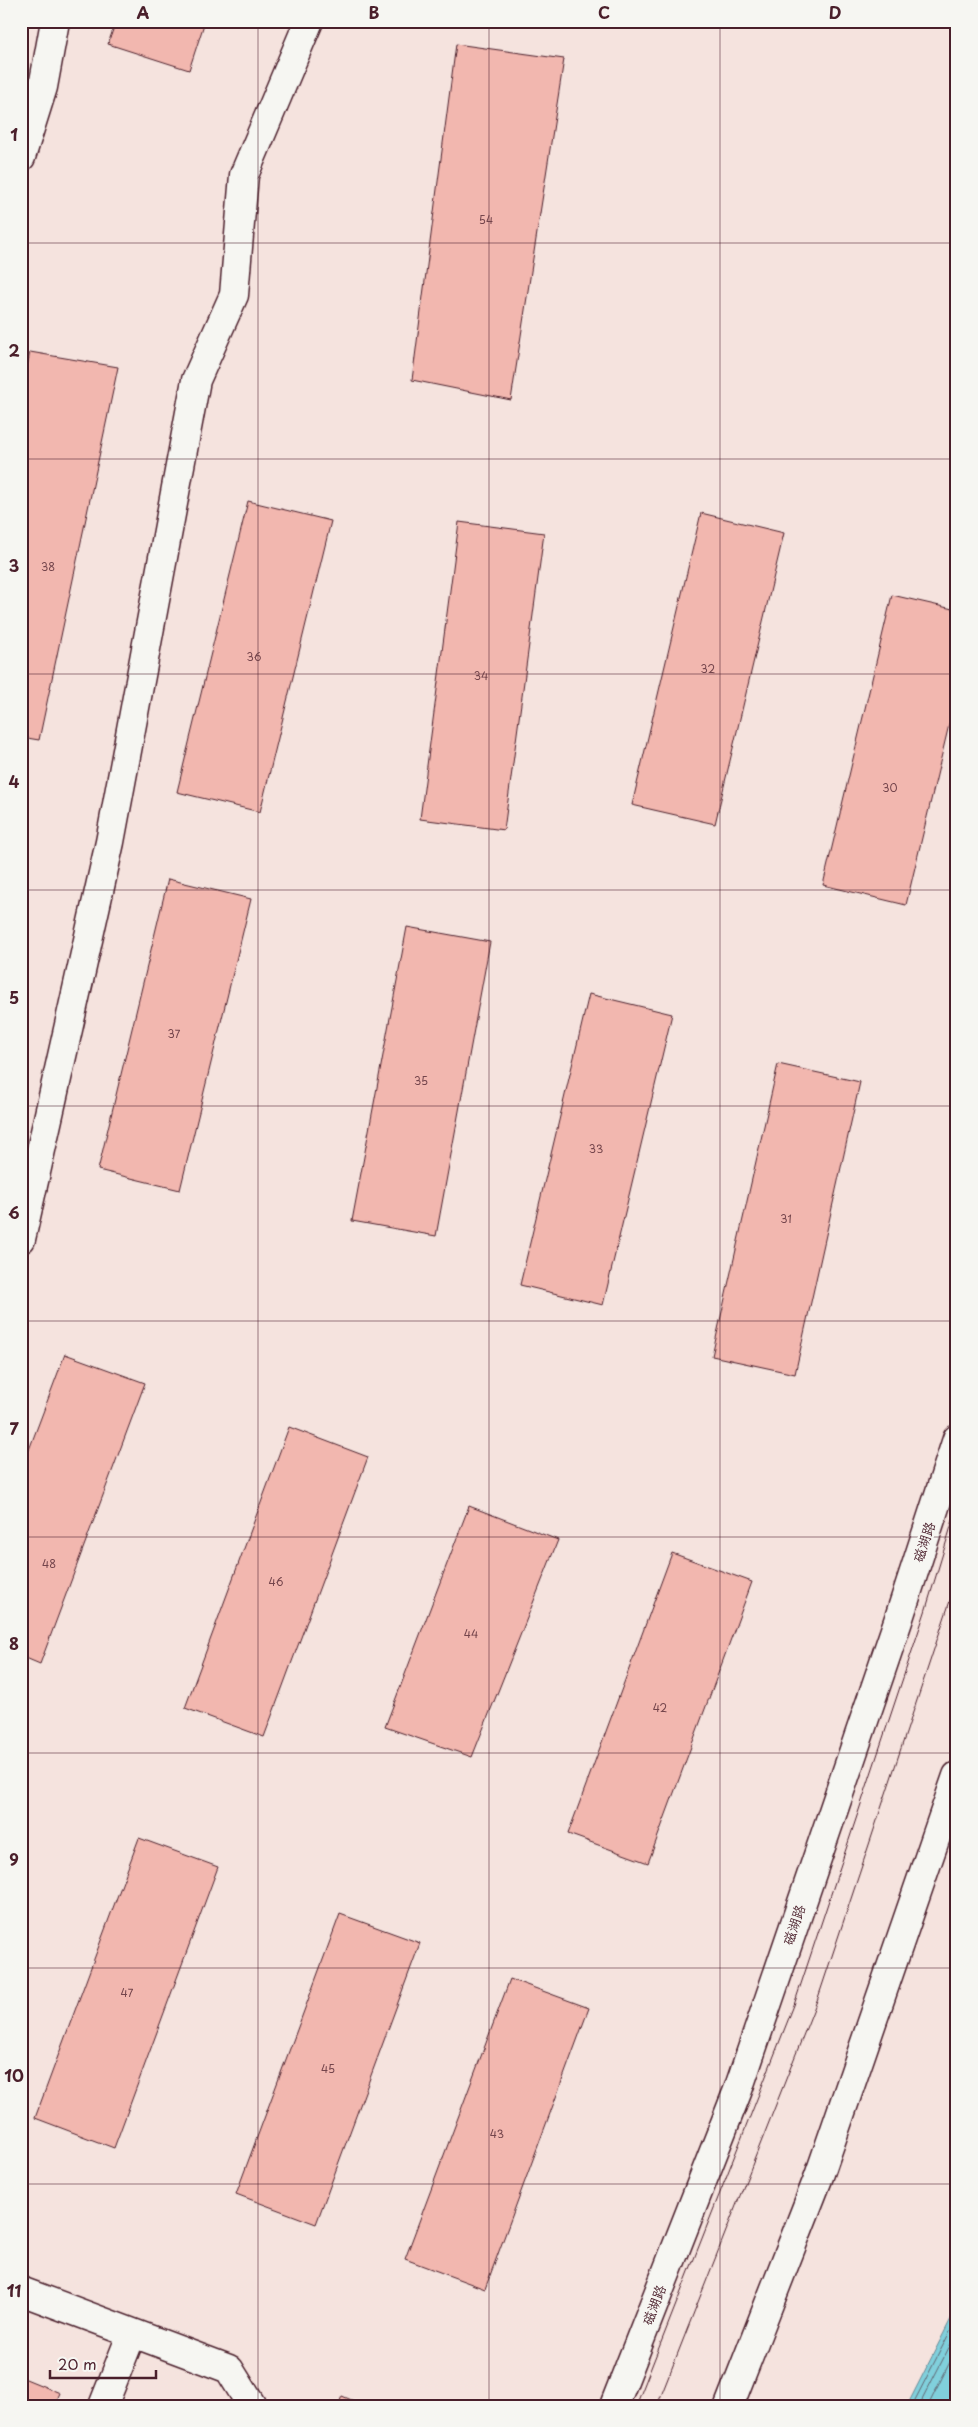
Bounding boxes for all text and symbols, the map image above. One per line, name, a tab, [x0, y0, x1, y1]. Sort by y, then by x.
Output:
text: A	[137, 0, 150, 24]
text: B	[369, 0, 380, 24]
text: C	[598, 0, 610, 24]
text: D	[829, 0, 841, 24]
text: 1	[10, 122, 18, 146]
house number: 54	[479, 211, 493, 228]
text: 2	[8, 338, 20, 362]
text: 3	[9, 553, 19, 577]
house number: 38	[41, 558, 55, 575]
house number: 36	[247, 648, 262, 665]
house number: 32	[701, 660, 716, 677]
house number: 34	[474, 667, 488, 684]
text: 4	[9, 769, 20, 793]
house number: 30	[882, 779, 898, 796]
text: 5	[9, 985, 19, 1009]
house number: 37	[168, 1025, 181, 1042]
house number: 35	[414, 1072, 428, 1089]
house number: 33	[589, 1140, 603, 1157]
text: 6	[8, 1200, 20, 1224]
house number: 31	[780, 1210, 792, 1227]
text: 7	[9, 1416, 19, 1440]
street label: 磁湖路	[907, 1519, 940, 1565]
house number: 48	[42, 1555, 56, 1572]
house number: 46	[269, 1573, 284, 1590]
house number: 44	[464, 1625, 478, 1642]
text: 8	[9, 1631, 19, 1655]
house number: 42	[653, 1699, 668, 1716]
text: 9	[9, 1847, 19, 1871]
street label: 磁湖路	[777, 1902, 810, 1948]
house number: 47	[121, 1984, 134, 2001]
house number: 45	[321, 2060, 335, 2077]
text: 10	[4, 2063, 24, 2087]
house number: 43	[490, 2125, 504, 2142]
text: 11	[7, 2278, 21, 2302]
street label: 磁湖路	[636, 2281, 671, 2328]
scale bar	[50, 2347, 156, 2379]
text: 20 m	[58, 2352, 97, 2375]

